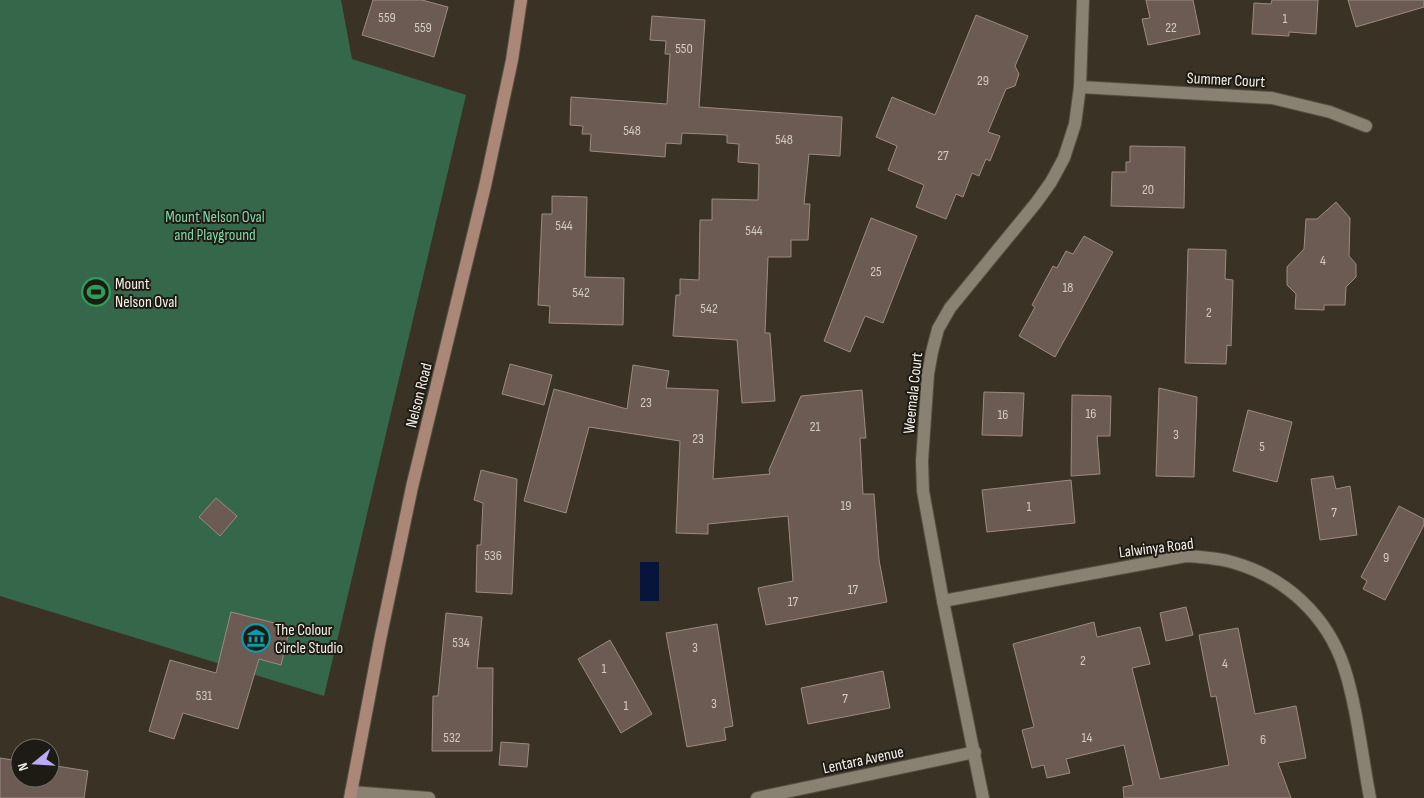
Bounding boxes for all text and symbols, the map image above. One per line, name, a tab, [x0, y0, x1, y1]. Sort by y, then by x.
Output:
house number: 559	[378, 9, 396, 26]
house number: 1	[1283, 10, 1288, 27]
house number: 559	[414, 19, 432, 36]
house number: 22	[1165, 19, 1177, 36]
house number: 550	[675, 40, 693, 57]
street label: Summer Court	[1186, 69, 1266, 92]
house number: 29	[977, 72, 989, 89]
house number: 548	[623, 122, 641, 139]
house number: 548	[775, 131, 793, 148]
house number: 27	[937, 147, 949, 164]
house number: 20	[1142, 181, 1154, 198]
park label: Mount Nelson Oval and Playground	[165, 208, 265, 245]
house number: 544	[555, 217, 573, 234]
house number: 544	[745, 222, 763, 239]
house number: 4	[1320, 252, 1326, 269]
house number: 25	[870, 263, 882, 280]
place label: Mount Nelson Oval	[115, 275, 177, 312]
sports icon: Mount Nelson Oval	[81, 277, 111, 307]
house number: 18	[1062, 279, 1074, 296]
house number: 542	[572, 284, 590, 301]
house number: 542	[700, 300, 718, 317]
house number: 2	[1206, 304, 1212, 321]
street label: Weemala Court	[900, 351, 927, 435]
street label: Nelson Road	[402, 361, 437, 430]
house number: 23	[640, 394, 652, 411]
house number: 16	[1085, 405, 1097, 422]
house number: 16	[997, 406, 1009, 423]
house number: 21	[810, 418, 820, 435]
house number: 3	[1173, 426, 1179, 443]
house number: 23	[692, 430, 704, 447]
house number: 5	[1259, 438, 1265, 455]
house number: 19	[840, 497, 852, 514]
house number: 1	[1027, 498, 1032, 515]
house number: 7	[1331, 504, 1337, 521]
street label: Lalwinya Road	[1118, 534, 1195, 562]
house number: 536	[484, 547, 502, 564]
house number: 9	[1383, 549, 1389, 566]
house number: 17	[848, 581, 859, 598]
house number: 17	[788, 593, 799, 610]
place label: The Colour Circle Studio	[275, 621, 343, 658]
museum icon: The Colour Circle Studio	[241, 623, 271, 653]
house number: 534	[452, 634, 470, 651]
house number: 3	[692, 639, 698, 656]
house number: 2	[1080, 652, 1086, 669]
house number: 4	[1222, 655, 1228, 672]
house number: 1	[602, 660, 607, 677]
house number: 531	[196, 687, 212, 704]
house number: 7	[842, 690, 848, 707]
house number: 3	[711, 695, 717, 712]
house number: 1	[624, 697, 629, 714]
house number: 532	[443, 729, 461, 746]
house number: 14	[1082, 729, 1093, 746]
house number: 6	[1260, 731, 1266, 748]
north arrow	[10, 738, 60, 788]
street label: Lentara Avenue	[821, 743, 906, 778]
text: N	[14, 761, 32, 773]

